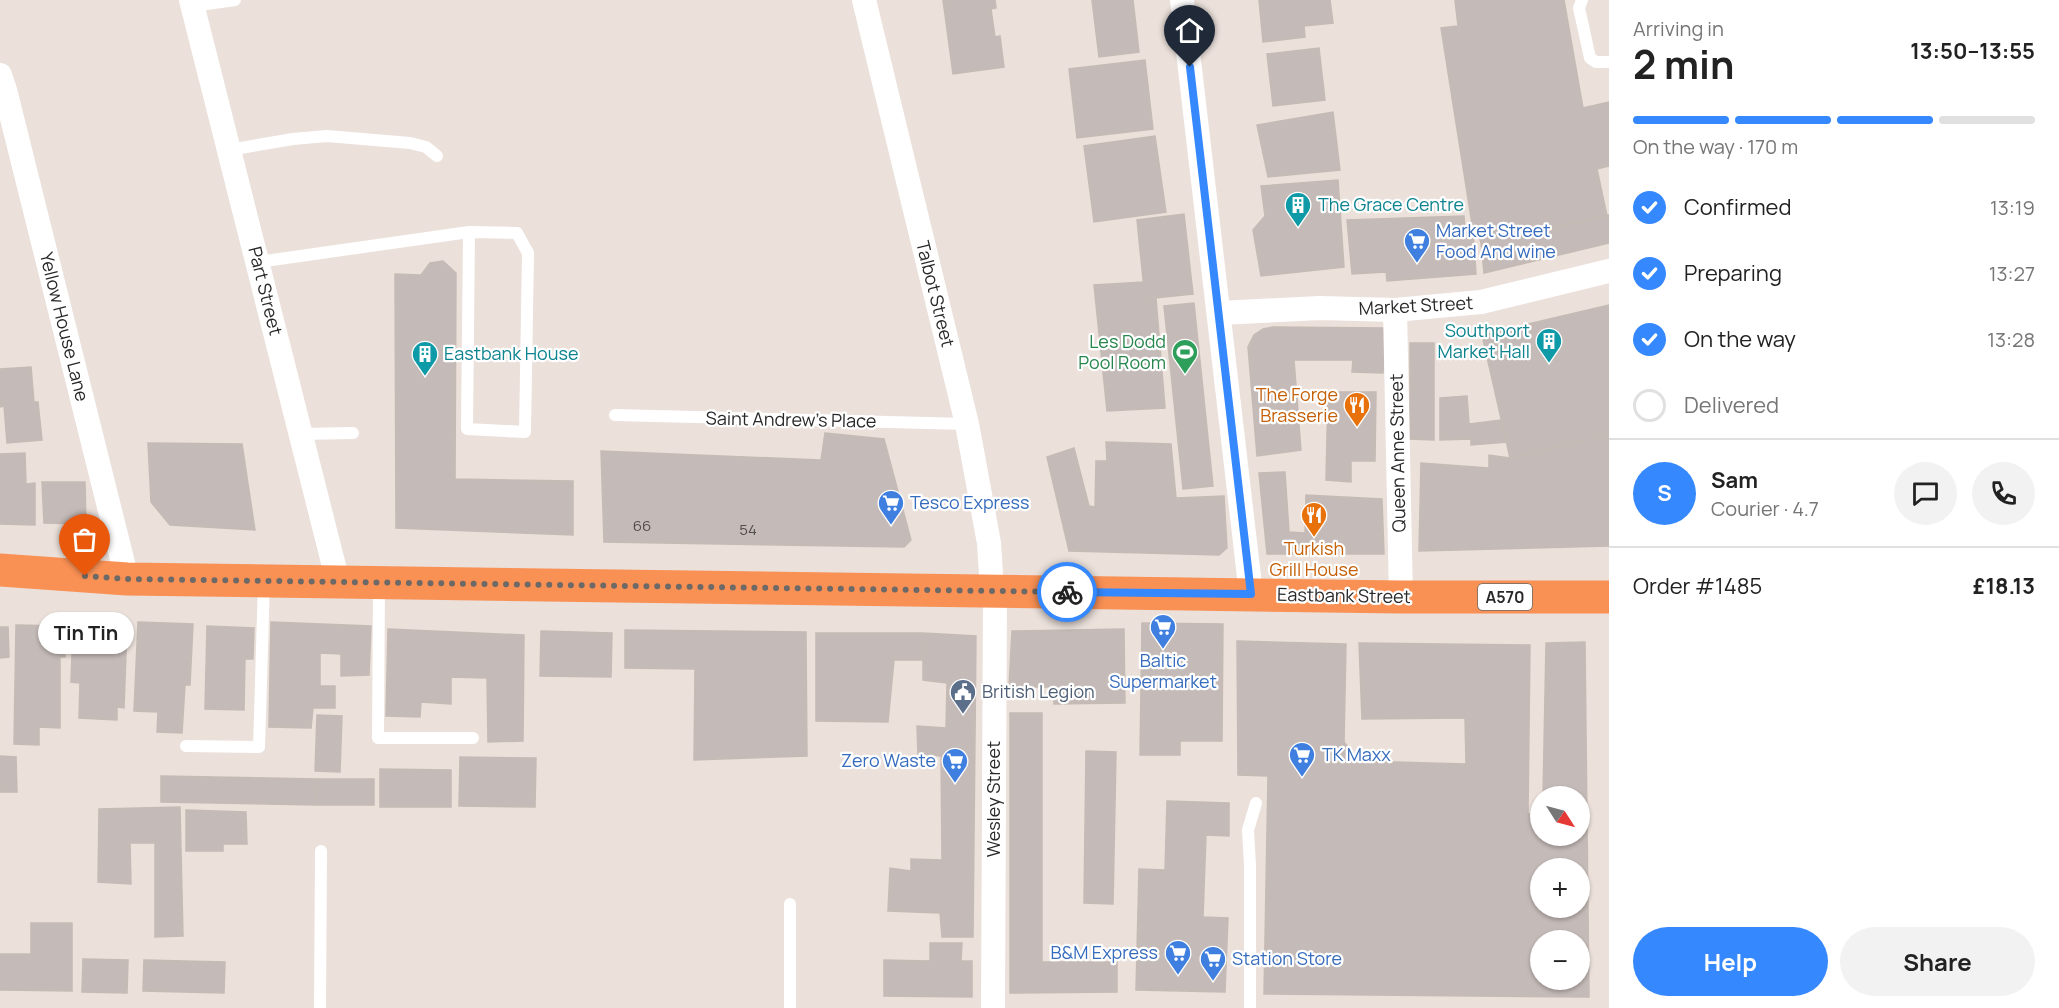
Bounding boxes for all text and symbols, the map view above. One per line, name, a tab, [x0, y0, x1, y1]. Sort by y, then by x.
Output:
pin	[1164, 5, 1215, 67]
icon: home	[1173, 14, 1206, 47]
text: Arriving in	[1633, 15, 1724, 42]
text: 13:50–13:55	[1910, 36, 2035, 66]
text: 2 min	[1633, 37, 1734, 91]
text: On the way · 170 m	[1633, 133, 1798, 160]
building icon: The Grace Centre	[1283, 190, 1313, 228]
icon: check	[1633, 191, 1666, 224]
place label: The Grace Centre	[1318, 192, 1464, 216]
text: Confirmed	[1684, 192, 1792, 222]
text: 13:19	[1990, 194, 2035, 221]
place label: Market Street Food And wine	[1436, 218, 1556, 263]
supermarket icon: Market Street Food And wine	[1402, 226, 1432, 264]
street label: Talbot Street	[911, 238, 961, 349]
street label: Part Street	[243, 244, 289, 338]
street label: Yellow House Lane	[35, 250, 95, 404]
icon: check	[1633, 257, 1666, 290]
text: Preparing	[1684, 258, 1782, 288]
text: 13:27	[1989, 260, 2035, 287]
street label: Market Street	[1358, 290, 1474, 320]
place label: Southport Market Hall	[1438, 318, 1530, 363]
icon: check	[1633, 323, 1666, 356]
text: On the way	[1684, 324, 1796, 354]
building icon: Southport Market Hall	[1534, 326, 1564, 364]
text: 13:28	[1987, 326, 2035, 353]
place label: Les Dodd Pool Room	[1078, 329, 1166, 374]
sports icon: Les Dodd Pool Room	[1170, 337, 1200, 375]
building icon: Eastbank House	[410, 339, 440, 377]
place label: Eastbank House	[444, 341, 578, 365]
street label: Queen Anne Street	[1384, 374, 1410, 532]
place label: The Forge Brasserie	[1256, 382, 1338, 427]
restaurant icon: The Forge Brasserie	[1342, 390, 1372, 428]
text: Delivered	[1684, 390, 1779, 420]
street label: Saint Andrew's Place	[705, 406, 877, 432]
button: chat	[1894, 462, 1957, 525]
button: phone	[1972, 462, 2035, 525]
text: Sam	[1711, 465, 1758, 495]
text: S	[1657, 478, 1672, 508]
supermarket icon: Tesco Express	[876, 488, 906, 526]
place label: Tesco Express	[910, 490, 1029, 514]
text: Courier · 4.7	[1711, 495, 1819, 522]
restaurant icon: Turkish Grill House	[1299, 500, 1329, 538]
pin	[59, 514, 110, 576]
house number: 66	[633, 515, 651, 536]
house number: 54	[739, 519, 757, 540]
icon: bag	[68, 523, 101, 556]
place label: Turkish Grill House	[1269, 536, 1359, 581]
courier	[1037, 562, 1097, 622]
text: Order #1485	[1633, 571, 1762, 601]
text: £18.13	[1973, 571, 2035, 601]
icon: bike	[1051, 576, 1084, 609]
street label: Eastbank Street	[1277, 582, 1411, 608]
road number: A570	[1478, 584, 1532, 610]
callout: Tin Tin	[37, 612, 133, 654]
supermarket icon: Baltic Supermarket	[1148, 612, 1178, 650]
text: Tin Tin	[54, 619, 118, 646]
place label: Baltic Supermarket	[1109, 648, 1217, 693]
public building icon: British Legion	[948, 677, 978, 715]
place label: British Legion	[982, 679, 1095, 703]
supermarket icon: TK Maxx	[1287, 740, 1317, 778]
street label: Wesley Street	[981, 741, 1005, 857]
place label: TK Maxx	[1322, 742, 1391, 766]
supermarket icon: Zero Waste	[940, 746, 970, 784]
place label: Zero Waste	[841, 748, 936, 772]
north arrow	[1530, 786, 1590, 846]
map controls	[1530, 786, 1590, 990]
button: +	[1530, 858, 1590, 918]
button: Help	[1633, 927, 1828, 996]
button: Share	[1840, 927, 2035, 996]
button: −	[1530, 930, 1590, 990]
supermarket icon: B&M Express	[1163, 938, 1193, 976]
place label: B&M Express	[1050, 940, 1158, 964]
supermarket icon: Station Store	[1198, 944, 1228, 982]
place label: Station Store	[1232, 946, 1342, 970]

